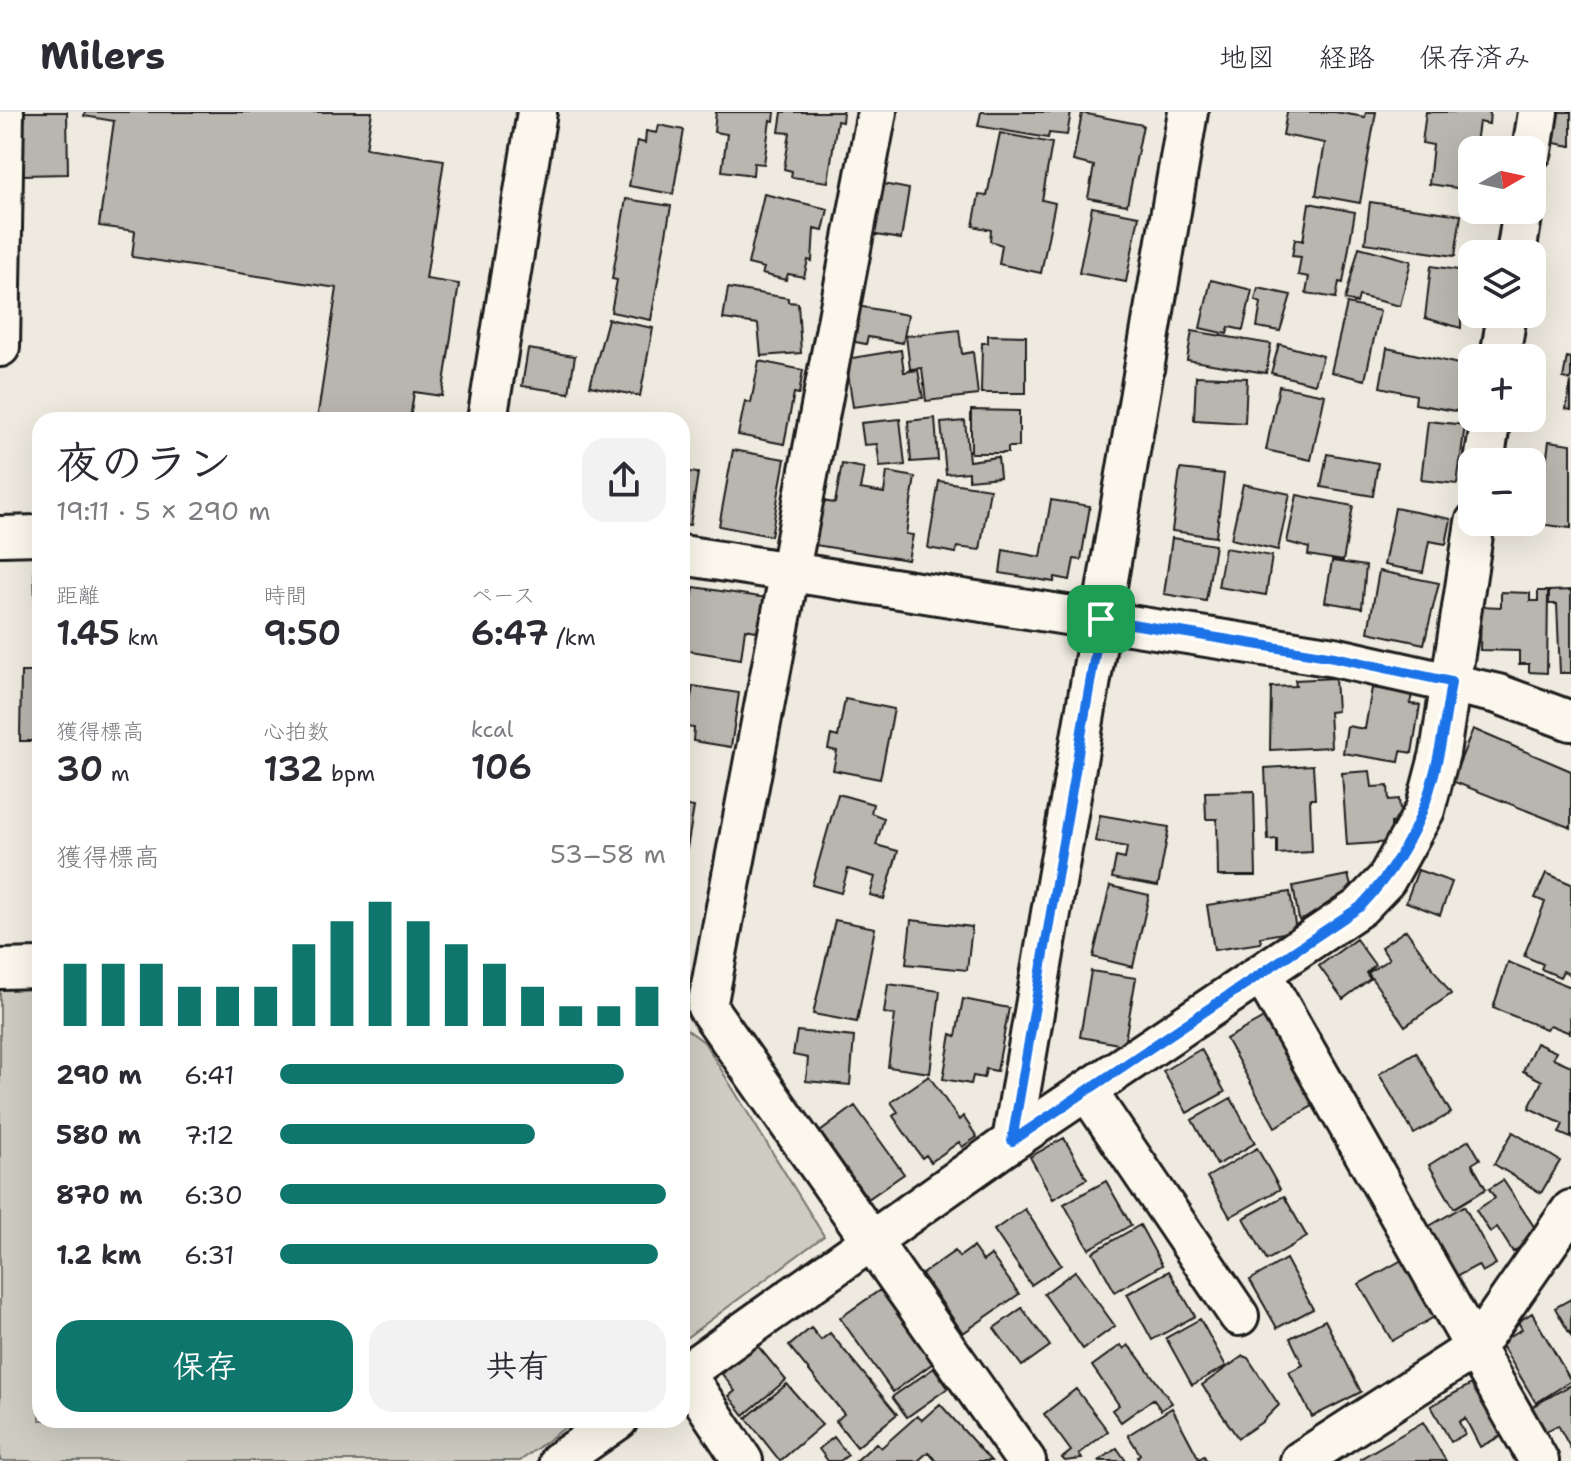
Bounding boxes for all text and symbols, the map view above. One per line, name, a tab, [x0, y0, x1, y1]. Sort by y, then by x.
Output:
text: Milers	[40, 30, 165, 81]
text: 地図	[1219, 38, 1275, 76]
text: 経路	[1319, 38, 1375, 76]
text: 保存済み	[1419, 38, 1531, 76]
north arrow	[1458, 136, 1546, 224]
map controls	[1458, 136, 1546, 536]
button: layers	[1458, 240, 1546, 328]
button: +	[1458, 344, 1546, 432]
text: 夜のラン	[56, 433, 232, 492]
button: share	[582, 438, 666, 522]
button: −	[1458, 448, 1546, 536]
text: 19:11 · 5 × 290 m	[56, 493, 271, 528]
text: 距離	[56, 581, 100, 610]
text: 時間	[263, 581, 307, 610]
text: ペース	[471, 581, 535, 610]
pin	[1067, 585, 1135, 653]
icon: arrive	[1079, 597, 1123, 641]
text: 1.45	[56, 610, 120, 656]
text: 9:50	[263, 610, 341, 656]
text: 6:47	[471, 610, 549, 656]
text: km	[120, 623, 159, 652]
text: /km	[549, 623, 596, 652]
text: kcal	[471, 715, 513, 744]
text: 獲得標高	[56, 717, 144, 746]
text: 心拍数	[263, 717, 329, 746]
text: 106	[471, 744, 532, 790]
text: 30	[56, 746, 103, 792]
text: 132	[263, 746, 323, 792]
text: m	[103, 759, 130, 788]
text: bpm	[323, 759, 375, 788]
text: 53–58 m	[550, 836, 666, 871]
text: 獲得標高	[56, 839, 160, 874]
text: 290 m	[56, 1057, 142, 1092]
text: 6:41	[184, 1057, 235, 1092]
text: 580 m	[56, 1117, 141, 1152]
text: 7:12	[184, 1117, 234, 1152]
text: 870 m	[56, 1177, 143, 1212]
text: 6:30	[184, 1177, 243, 1212]
text: 1.2 km	[56, 1237, 141, 1272]
text: 6:31	[184, 1237, 235, 1272]
button: 保存	[56, 1320, 353, 1412]
button: 共有	[369, 1320, 666, 1412]

